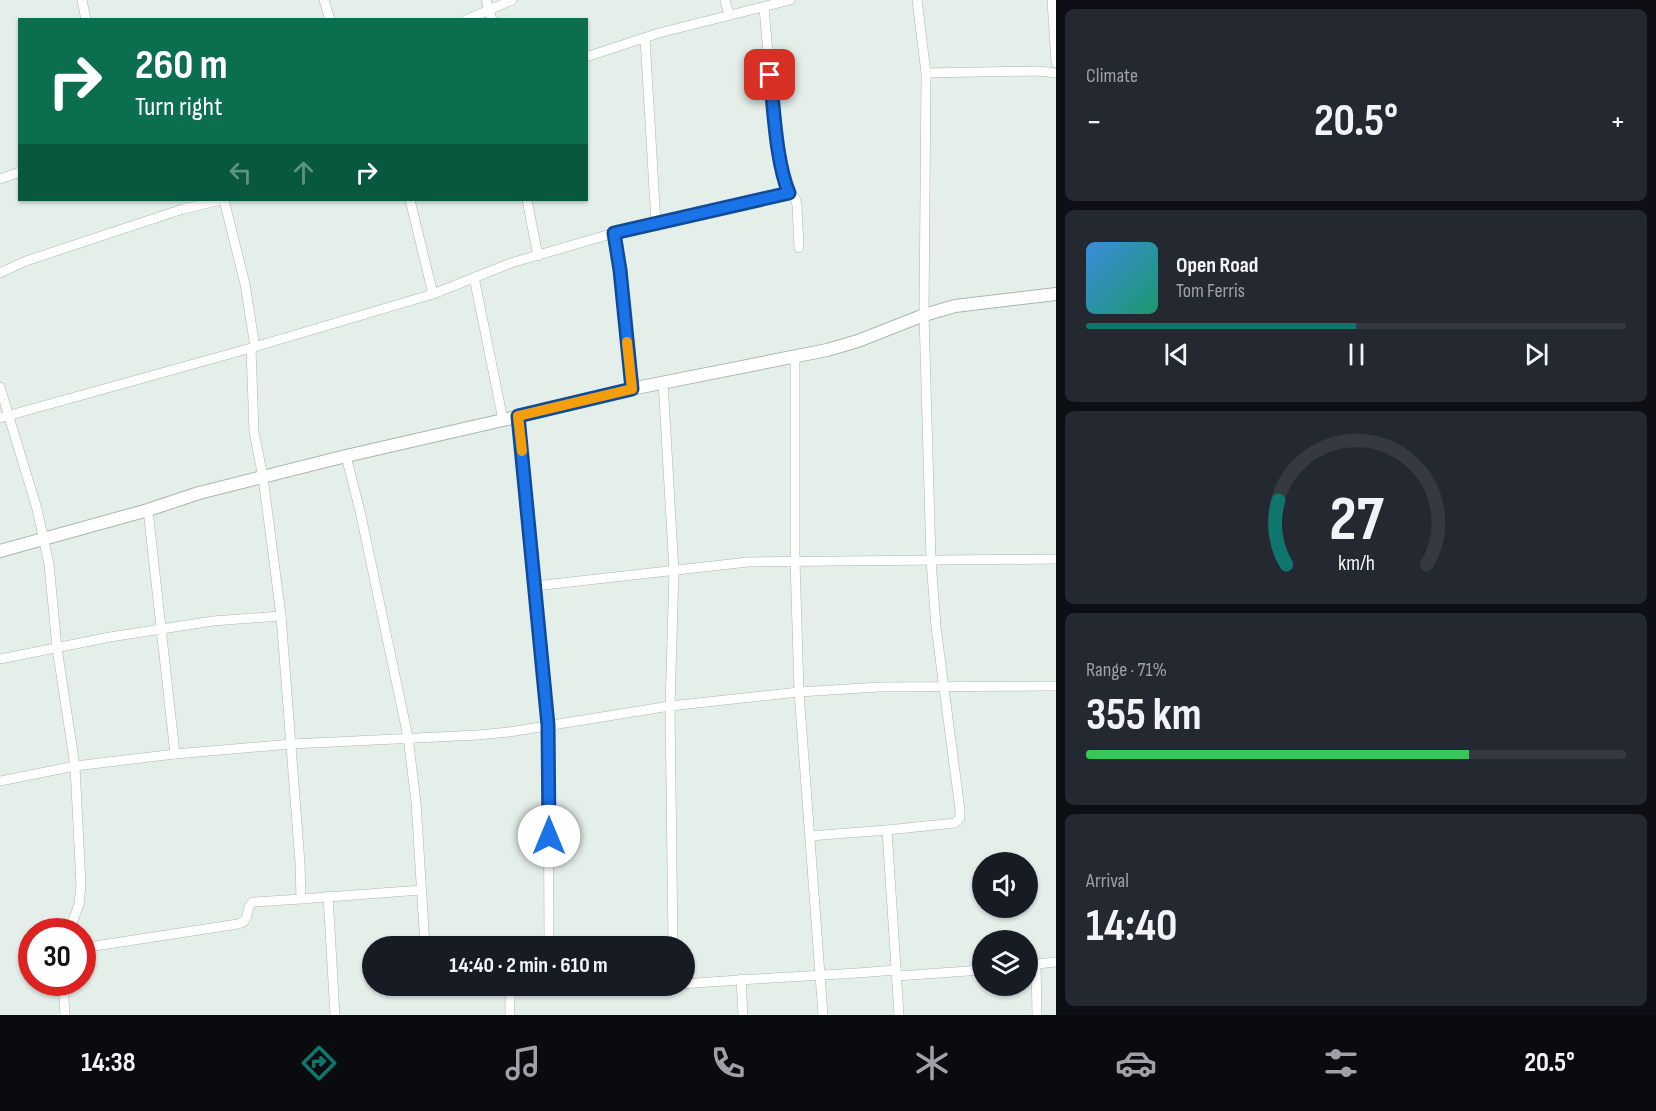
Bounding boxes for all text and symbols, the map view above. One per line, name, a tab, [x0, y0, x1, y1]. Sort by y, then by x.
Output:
text: 260 m	[135, 40, 228, 91]
icon: right	[36, 42, 114, 120]
pin	[744, 49, 795, 100]
icon: arrive	[753, 58, 786, 91]
text: Climate	[1086, 64, 1138, 88]
text: Turn right	[135, 91, 222, 123]
text: 20.5°	[1314, 94, 1398, 149]
text: −	[1086, 102, 1102, 142]
text: +	[1610, 102, 1626, 142]
icon: left	[224, 156, 257, 189]
icon: ahead	[287, 156, 320, 189]
icon: right	[350, 156, 383, 189]
text: Open Road	[1176, 252, 1258, 279]
text: Tom Ferris	[1176, 279, 1245, 303]
icon: previous	[1160, 338, 1193, 371]
icon: pause	[1340, 338, 1373, 371]
icon: next	[1520, 338, 1553, 371]
text: 27	[1329, 483, 1384, 558]
text: km/h	[1337, 551, 1375, 576]
text: Range · 71%	[1086, 658, 1167, 682]
text: 355 km	[1086, 688, 1202, 743]
position arrow	[517, 804, 581, 868]
map controls	[972, 852, 1038, 996]
button: sound	[972, 852, 1038, 918]
text: Arrival	[1086, 869, 1129, 893]
text: 14:40	[1086, 899, 1177, 954]
speed limit sign: 30	[18, 918, 96, 996]
button: layers	[972, 930, 1038, 996]
text: 14:40 · 2 min · 610 m	[449, 952, 608, 979]
icon: directions	[298, 1042, 340, 1084]
icon: music	[502, 1042, 544, 1084]
icon: phone	[707, 1042, 749, 1084]
icon: climate	[911, 1042, 953, 1084]
icon: car	[1115, 1042, 1157, 1084]
icon: filters	[1320, 1042, 1362, 1084]
text: 14:38	[81, 1047, 135, 1079]
text: 20.5°	[1524, 1047, 1575, 1079]

